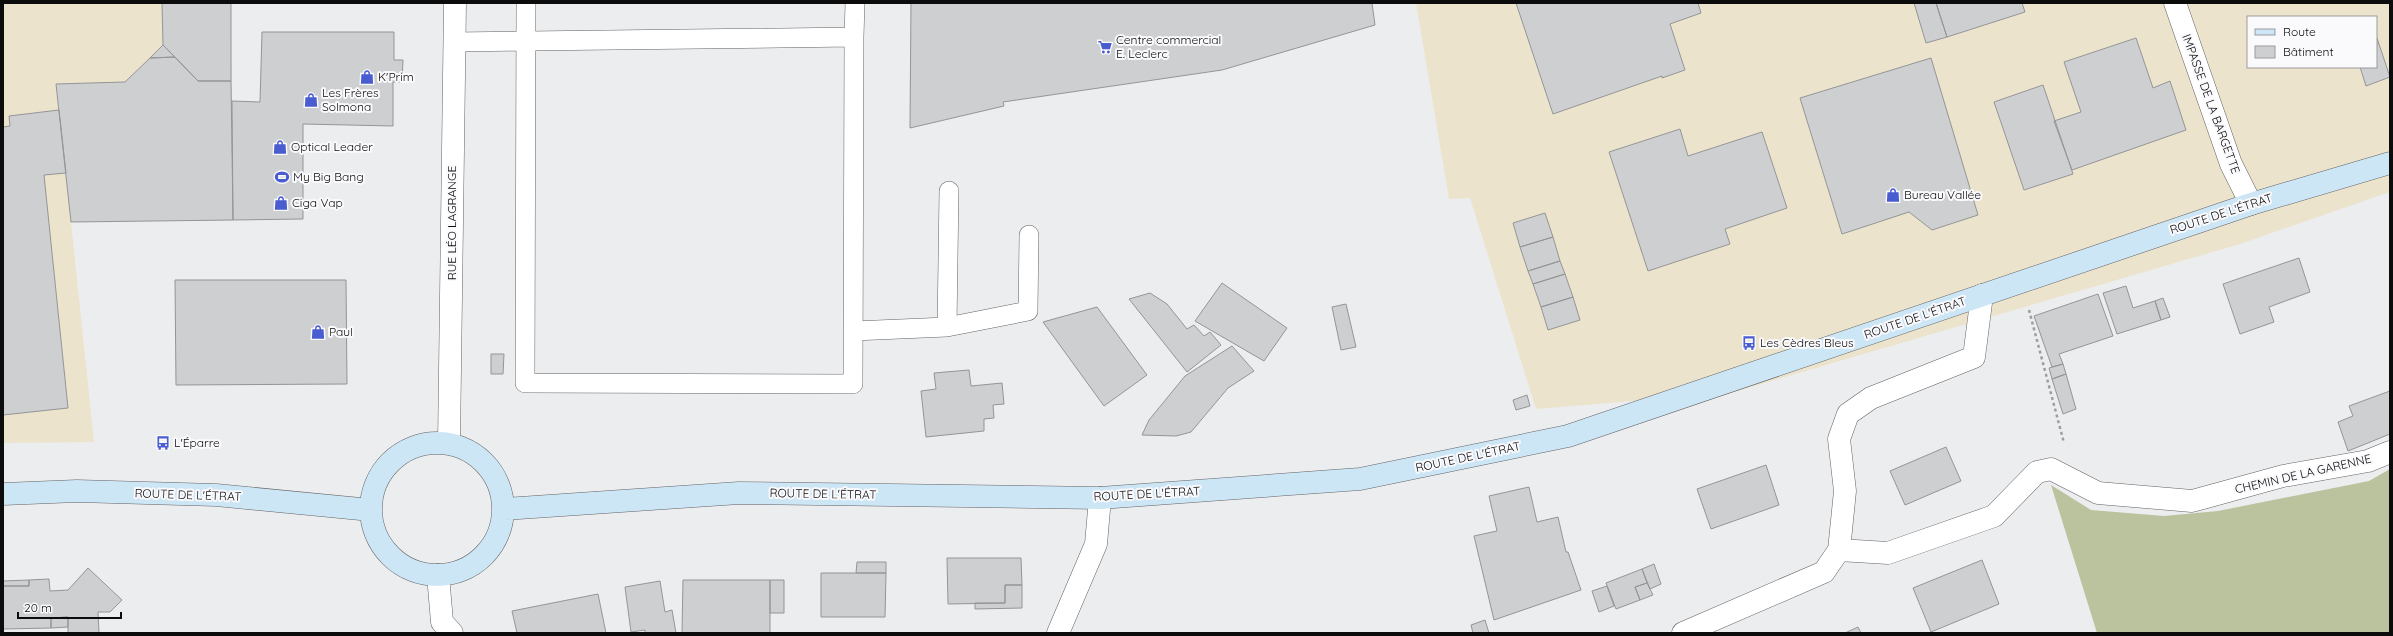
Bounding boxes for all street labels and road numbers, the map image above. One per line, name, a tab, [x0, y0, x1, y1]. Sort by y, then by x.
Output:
street label: IMPASSE DE LA BARGETTE	[2179, 32, 2244, 176]
street label: RUE LÉO LAGRANGE	[444, 166, 459, 280]
street label: ROUTE DE L'ÉTRAT	[2168, 190, 2274, 237]
street label: ROUTE DE L'ÉTRAT	[1862, 293, 1968, 342]
street label: ROUTE DE L'ÉTRAT	[1414, 438, 1522, 475]
street label: CHEMIN DE LA GARENNE	[2233, 450, 2373, 497]
street label: ROUTE DE L'ÉTRAT	[1093, 483, 1201, 504]
street label: ROUTE DE L'ÉTRAT	[134, 485, 242, 504]
street label: ROUTE DE L'ÉTRAT	[769, 485, 877, 502]

